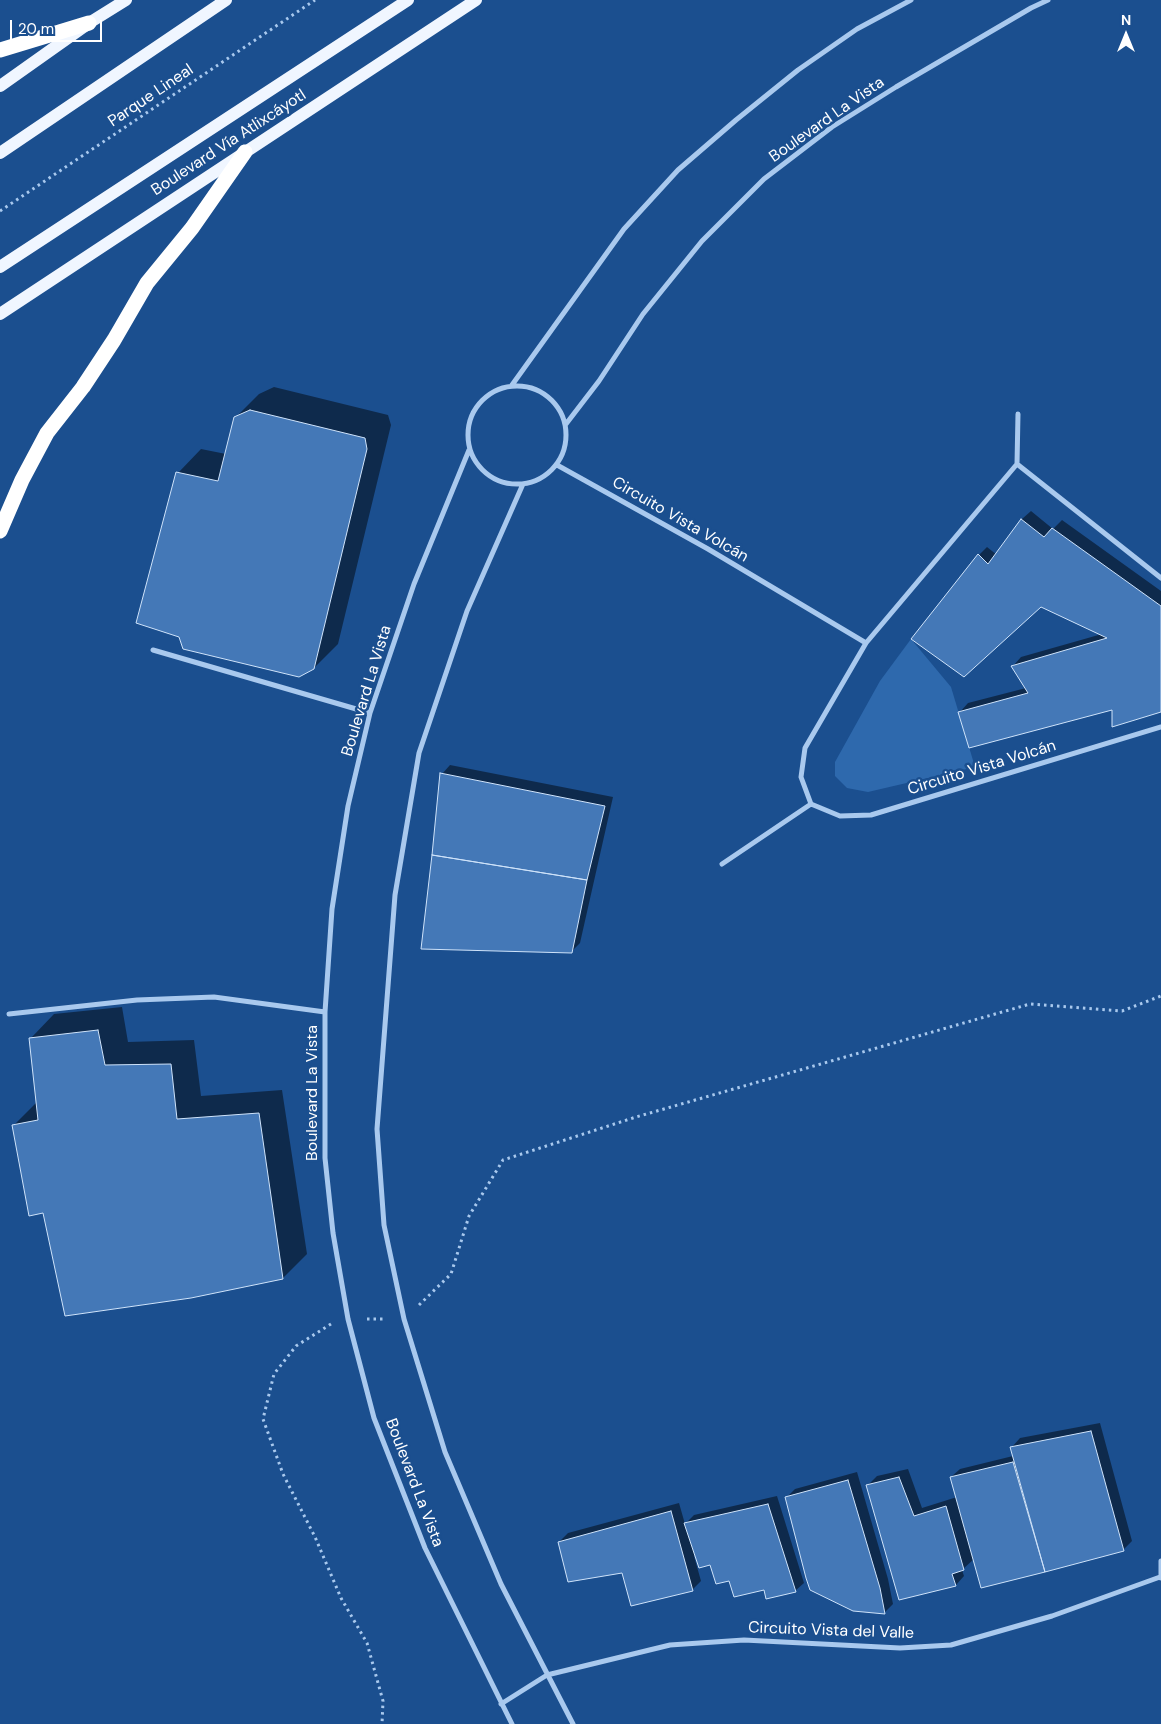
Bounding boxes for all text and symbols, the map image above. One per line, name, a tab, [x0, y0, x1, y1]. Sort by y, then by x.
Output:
scale bar	[12, 10, 105, 42]
north arrow	[1101, 10, 1151, 60]
text: N	[1121, 11, 1131, 29]
text: 20 m	[18, 19, 54, 39]
street label: Parque Lineal	[105, 60, 197, 132]
street label: Boulevard La Vista	[766, 73, 888, 167]
street label: Boulevard Vía Atlixcáyotl	[148, 86, 310, 200]
street label: Circuito Vista Volcán	[608, 473, 752, 567]
street label: Boulevard La Vista	[338, 623, 396, 759]
street label: Circuito Vista Volcán	[906, 736, 1058, 800]
street label: Boulevard La Vista	[303, 1025, 323, 1161]
street label: Boulevard La Vista	[381, 1416, 447, 1550]
street label: Circuito Vista del Valle	[748, 1619, 914, 1643]

